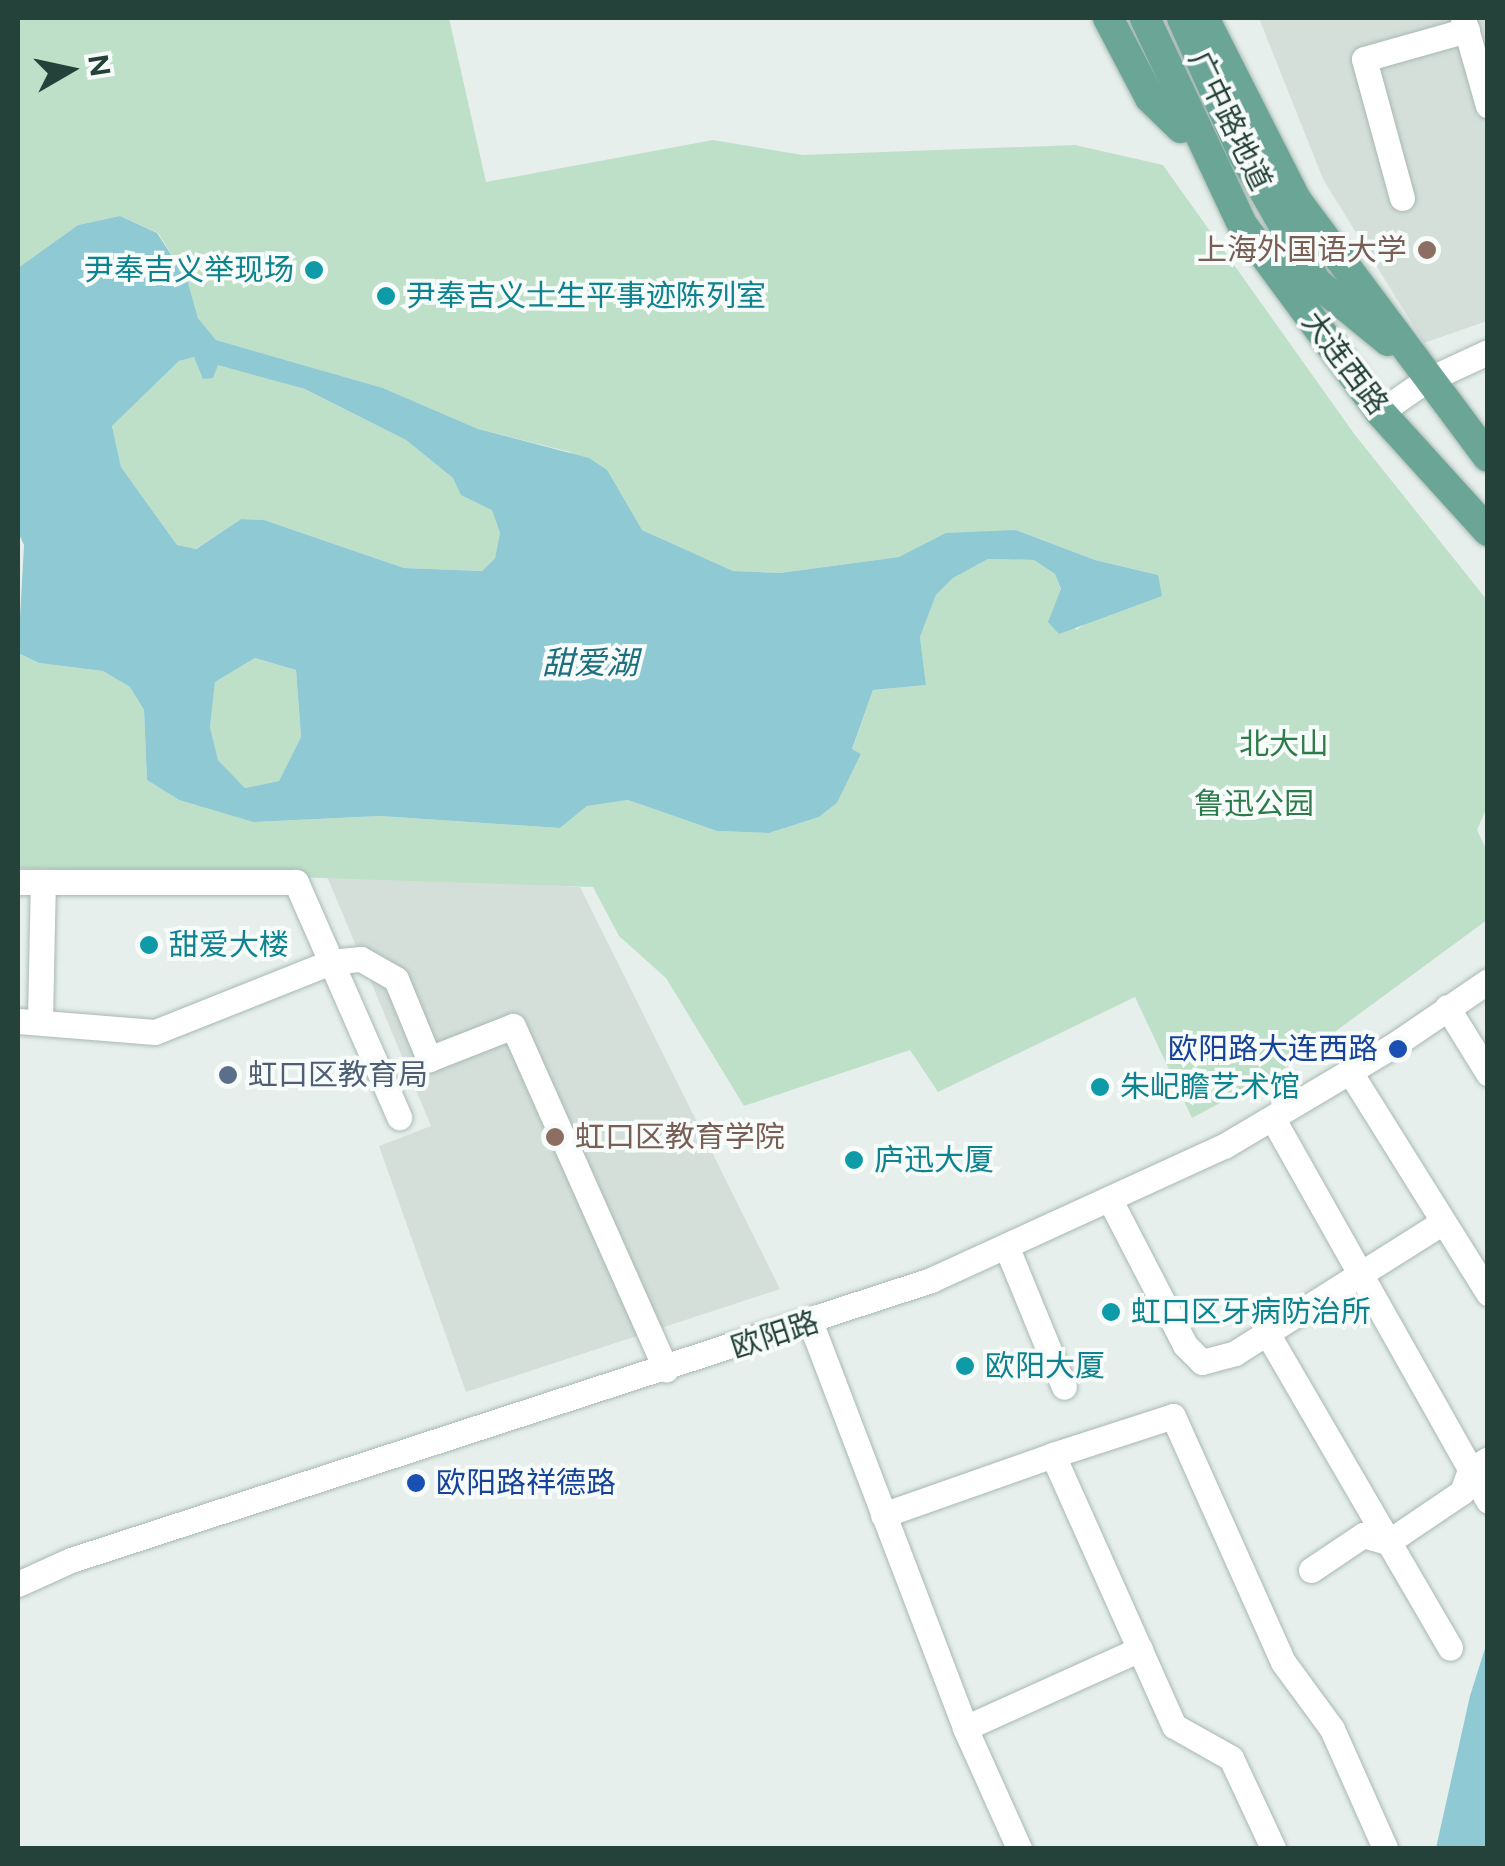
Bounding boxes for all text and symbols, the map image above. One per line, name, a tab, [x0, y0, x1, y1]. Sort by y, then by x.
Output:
north arrow	[20, 20, 120, 120]
street label: 广中路地道	[1181, 46, 1279, 196]
text: N	[81, 52, 118, 79]
place label: 上海外国语大学	[1197, 232, 1407, 268]
marker: 上海外国语大学	[1416, 239, 1438, 261]
place label: 尹奉吉义举现场	[84, 252, 294, 288]
marker: 尹奉吉义举现场	[303, 259, 325, 281]
place label: 尹奉吉义士生平事迹陈列室	[406, 278, 766, 314]
marker: 尹奉吉义士生平事迹陈列室	[375, 285, 397, 307]
street label: 大连西路	[1295, 304, 1395, 422]
water label: 甜爱湖	[542, 644, 638, 682]
park label: 北大山	[1239, 726, 1329, 762]
park label: 鲁迅公园	[1194, 786, 1314, 822]
place label: 甜爱大楼	[169, 927, 289, 963]
marker: 甜爱大楼	[138, 934, 160, 956]
place label: 欧阳路大连西路	[1168, 1031, 1378, 1067]
marker: 欧阳路大连西路	[1387, 1038, 1409, 1060]
place label: 虹口区教育局	[248, 1057, 428, 1093]
marker: 虹口区教育局	[217, 1064, 239, 1086]
place label: 朱屺瞻艺术馆	[1120, 1069, 1300, 1105]
marker: 朱屺瞻艺术馆	[1089, 1076, 1111, 1098]
place label: 虹口区教育学院	[575, 1119, 785, 1155]
marker: 虹口区教育学院	[544, 1126, 566, 1148]
place label: 庐迅大厦	[874, 1142, 994, 1178]
marker: 庐迅大厦	[843, 1149, 865, 1171]
place label: 虹口区牙病防治所	[1131, 1294, 1371, 1330]
marker: 虹口区牙病防治所	[1100, 1301, 1122, 1323]
street label: 欧阳路	[727, 1304, 823, 1366]
place label: 欧阳大厦	[985, 1348, 1105, 1384]
marker: 欧阳大厦	[954, 1355, 976, 1377]
place label: 欧阳路祥德路	[436, 1465, 616, 1501]
marker: 欧阳路祥德路	[405, 1472, 427, 1494]

